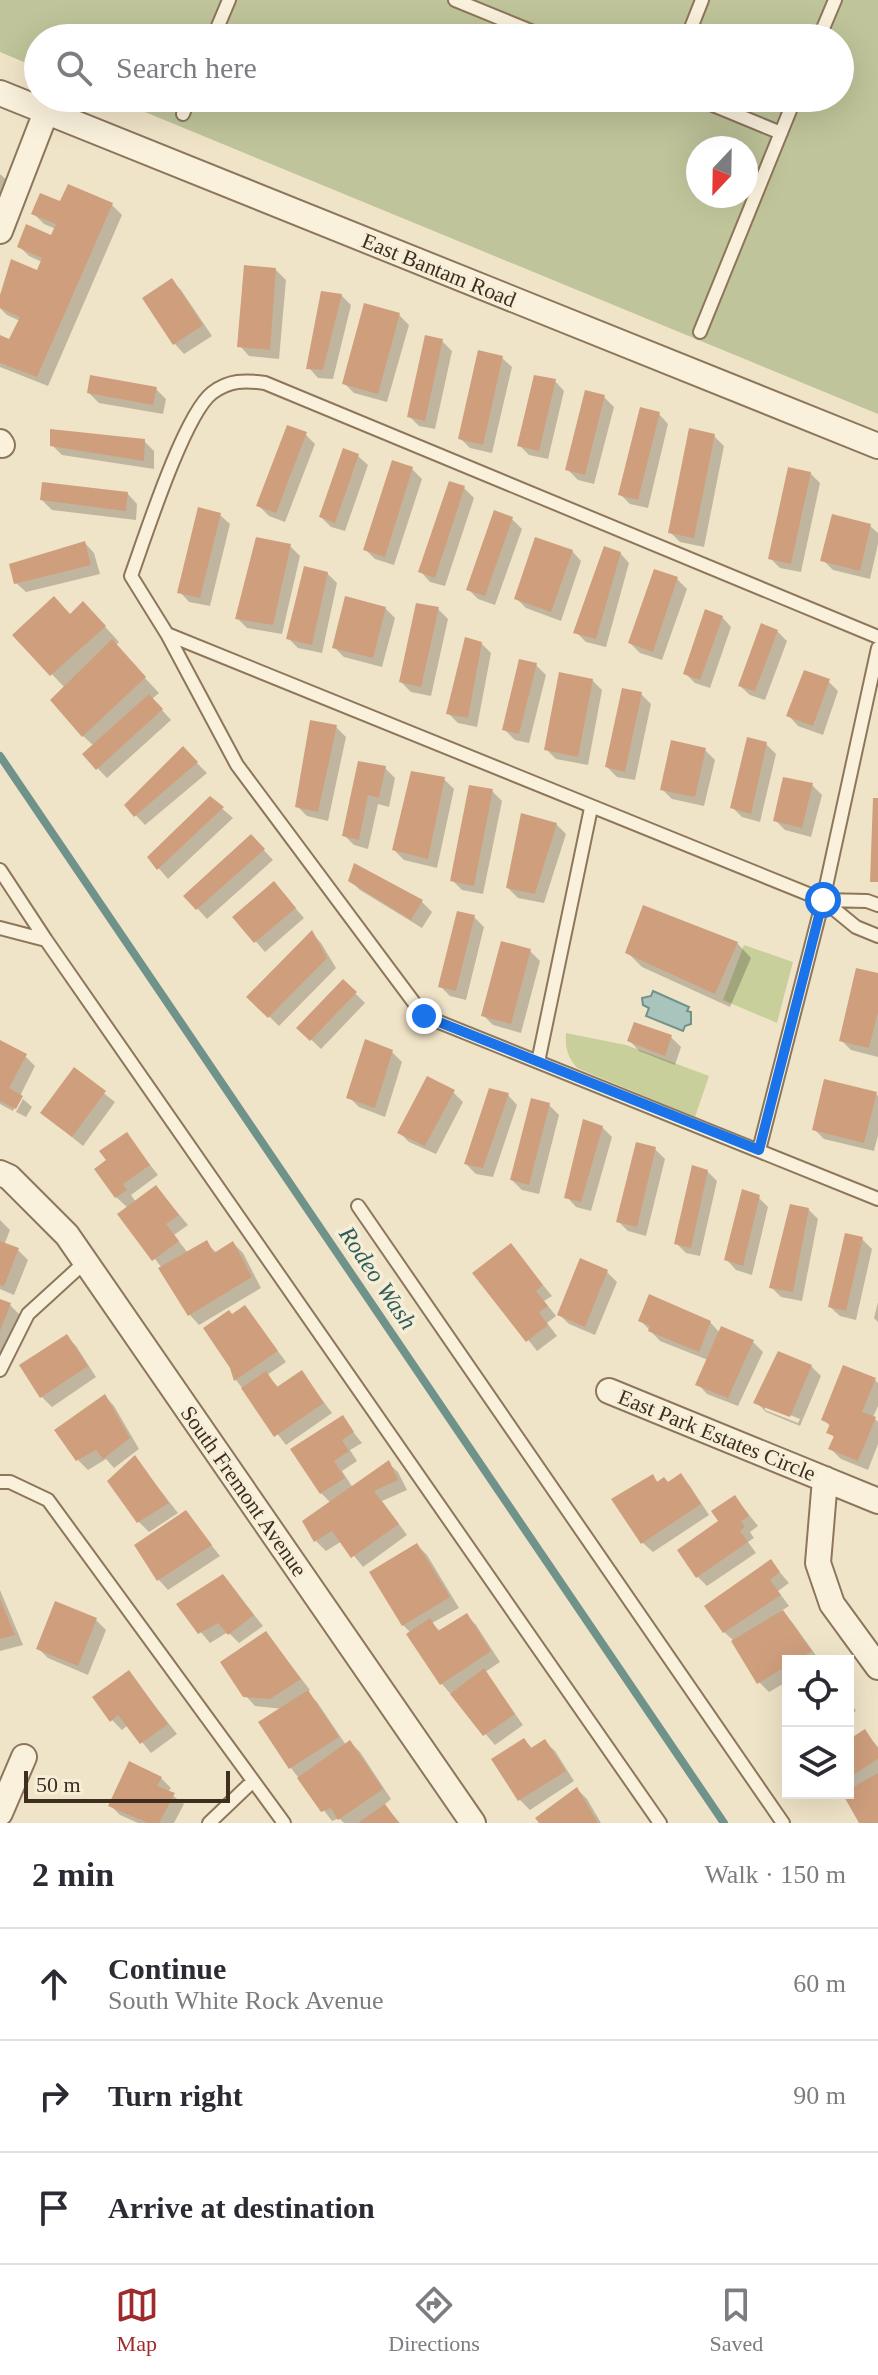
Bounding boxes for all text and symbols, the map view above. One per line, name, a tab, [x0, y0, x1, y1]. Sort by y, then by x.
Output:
search box	[24, 24, 854, 112]
icon: search	[52, 46, 96, 90]
text: Search here	[116, 51, 257, 84]
north arrow	[686, 136, 758, 208]
street label: East Bantam Road	[358, 228, 520, 312]
route start	[805, 882, 841, 918]
route end	[406, 998, 442, 1034]
water label: Rodeo Wash	[334, 1221, 422, 1334]
street label: East Park Estates Circle	[615, 1384, 819, 1486]
street label: South Fremont Avenue	[176, 1401, 312, 1581]
map controls	[782, 1655, 854, 1799]
button: locate	[782, 1655, 854, 1727]
button: layers	[782, 1727, 854, 1799]
scale bar	[24, 1767, 230, 1803]
text: 50 m	[36, 1772, 81, 1797]
text: 2 min	[32, 1856, 114, 1893]
text: Walk · 150 m	[704, 1860, 846, 1889]
text: Continue	[108, 1952, 226, 1985]
icon: ahead	[32, 1962, 76, 2006]
text: 60 m	[793, 1969, 846, 1998]
text: South White Rock Avenue	[108, 1986, 384, 2015]
icon: right	[32, 2074, 76, 2118]
text: Turn right	[108, 2079, 243, 2112]
text: 90 m	[793, 2081, 846, 2110]
icon: arrive	[32, 2186, 76, 2230]
text: Arrive at destination	[108, 2191, 375, 2224]
tab: Map	[115, 2283, 159, 2357]
tab: Directions	[388, 2283, 480, 2357]
tab: Saved	[709, 2283, 763, 2357]

